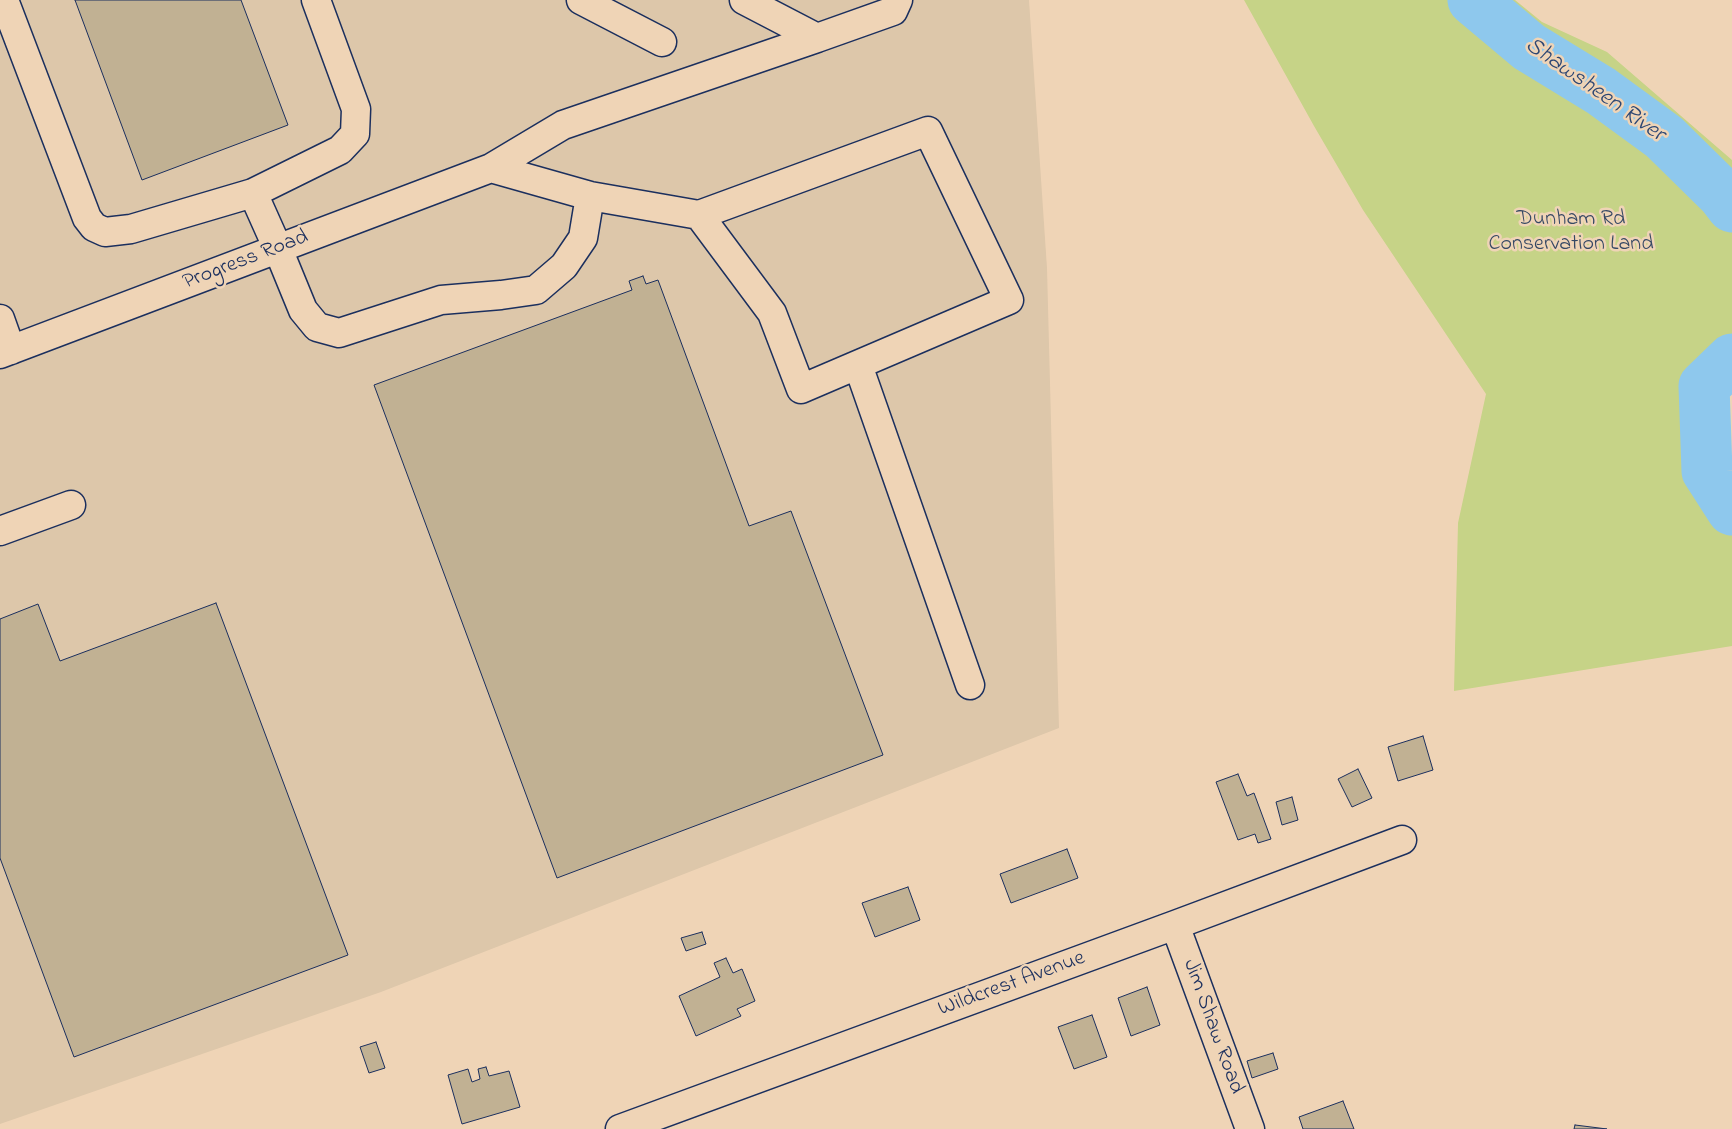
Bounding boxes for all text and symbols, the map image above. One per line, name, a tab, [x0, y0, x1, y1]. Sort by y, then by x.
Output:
water label: Shawsheen River	[1518, 32, 1670, 150]
park label: Dunham Rd Conservation Land	[1489, 207, 1653, 258]
street label: Progress Road	[180, 225, 312, 297]
street label: Wildcrest Avenue	[935, 946, 1089, 1024]
street label: Jim Shaw Road	[1175, 956, 1249, 1098]

